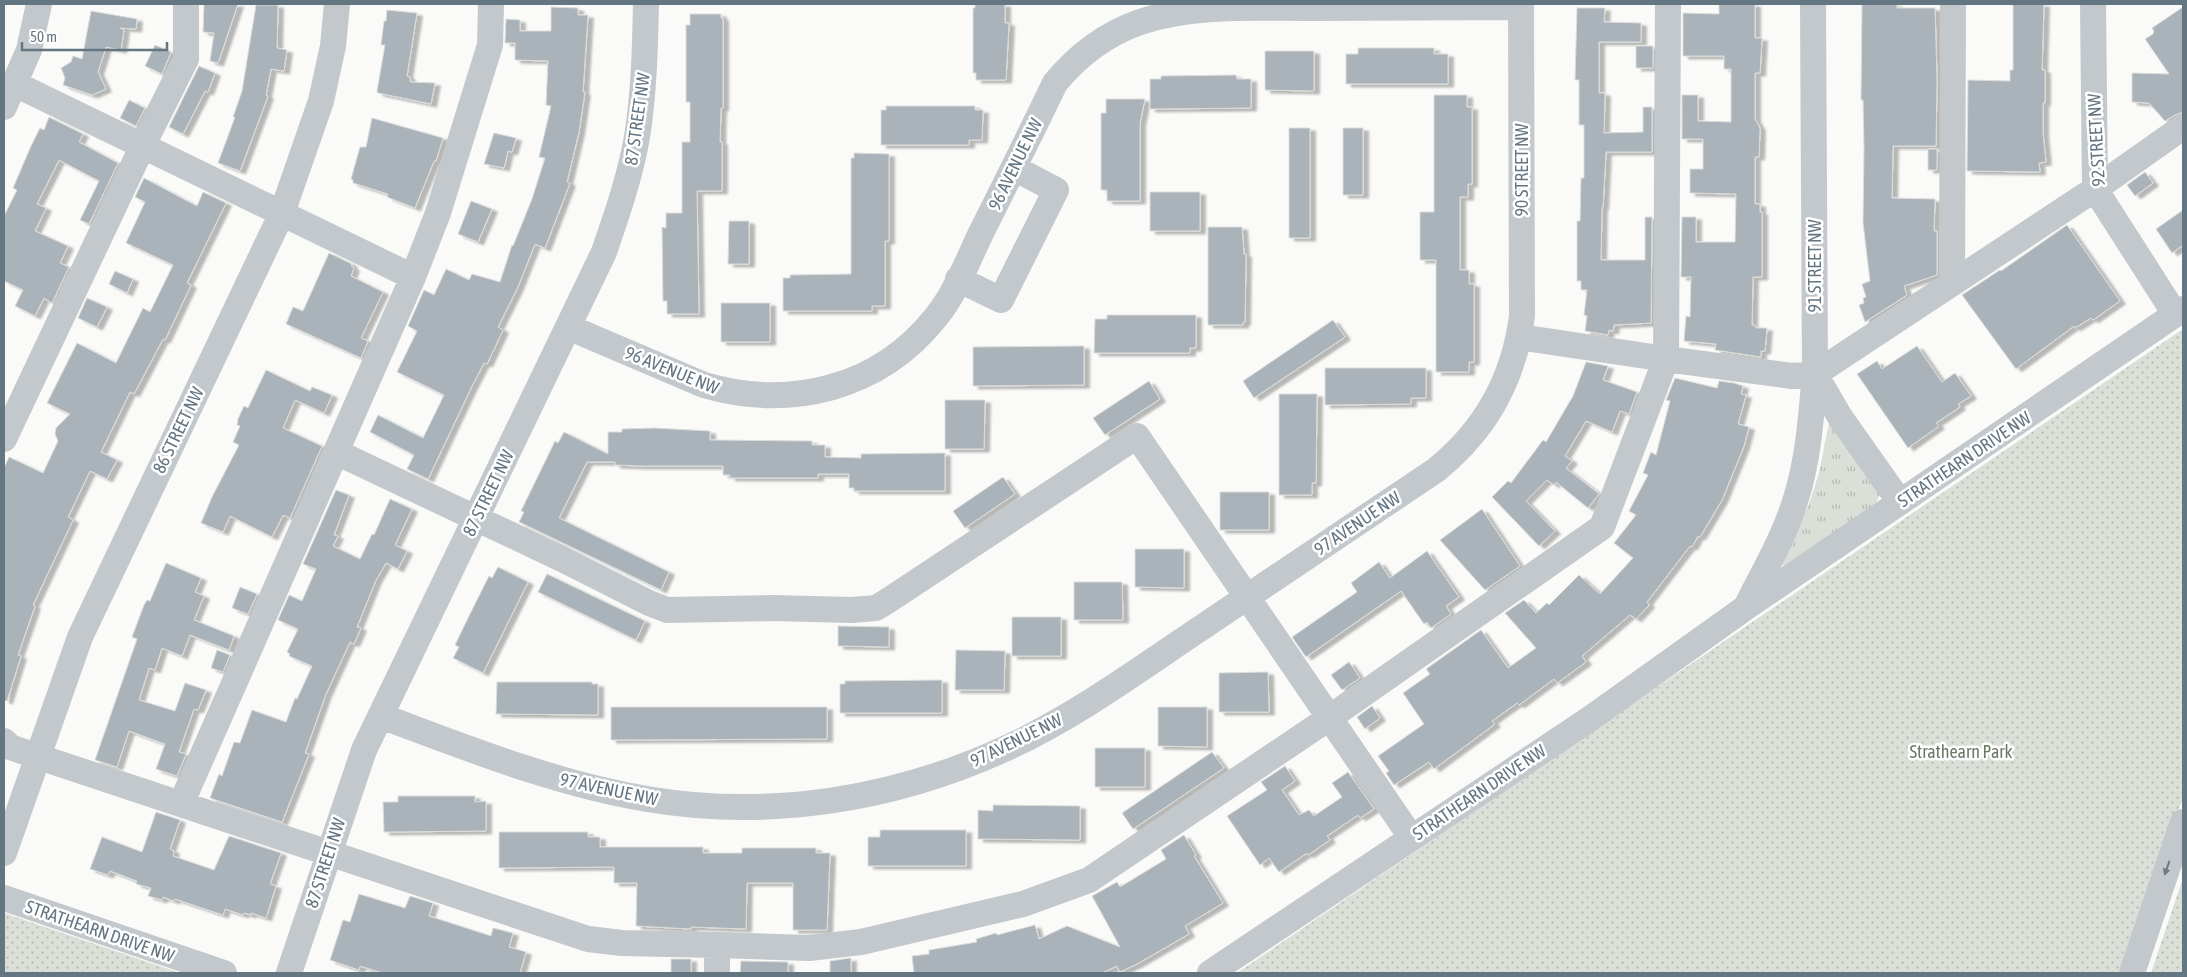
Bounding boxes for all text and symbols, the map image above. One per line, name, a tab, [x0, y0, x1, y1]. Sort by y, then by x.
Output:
scale bar	[22, 20, 168, 52]
text: 50 m	[30, 28, 57, 45]
street label: 87 STREET NW	[620, 71, 654, 167]
street label: 92 STREET NW	[2083, 93, 2109, 187]
street label: 96 AVENUE NW	[984, 115, 1046, 213]
street label: 90 STREET NW	[1511, 123, 1532, 217]
street label: 91 STREET NW	[1804, 219, 1825, 313]
street label: 96 AVENUE NW	[622, 342, 722, 398]
street label: 86 STREET NW	[148, 383, 208, 477]
street label: STRATHEARN DRIVE NW	[1894, 407, 2034, 511]
street label: 87 STREET NW	[458, 446, 518, 540]
street label: 97 AVENUE NW	[1310, 487, 1404, 559]
street label: 97 AVENUE NW	[967, 709, 1065, 771]
street label: STRATHEARN DRIVE NW	[1409, 740, 1549, 844]
park label: Strathearn Park	[1909, 741, 2013, 762]
street label: 97 AVENUE NW	[558, 768, 660, 810]
street label: 87 STREET NW	[301, 815, 349, 911]
one-way arrow	[2163, 861, 2171, 876]
street label: STRATHEARN DRIVE NW	[23, 896, 177, 966]

